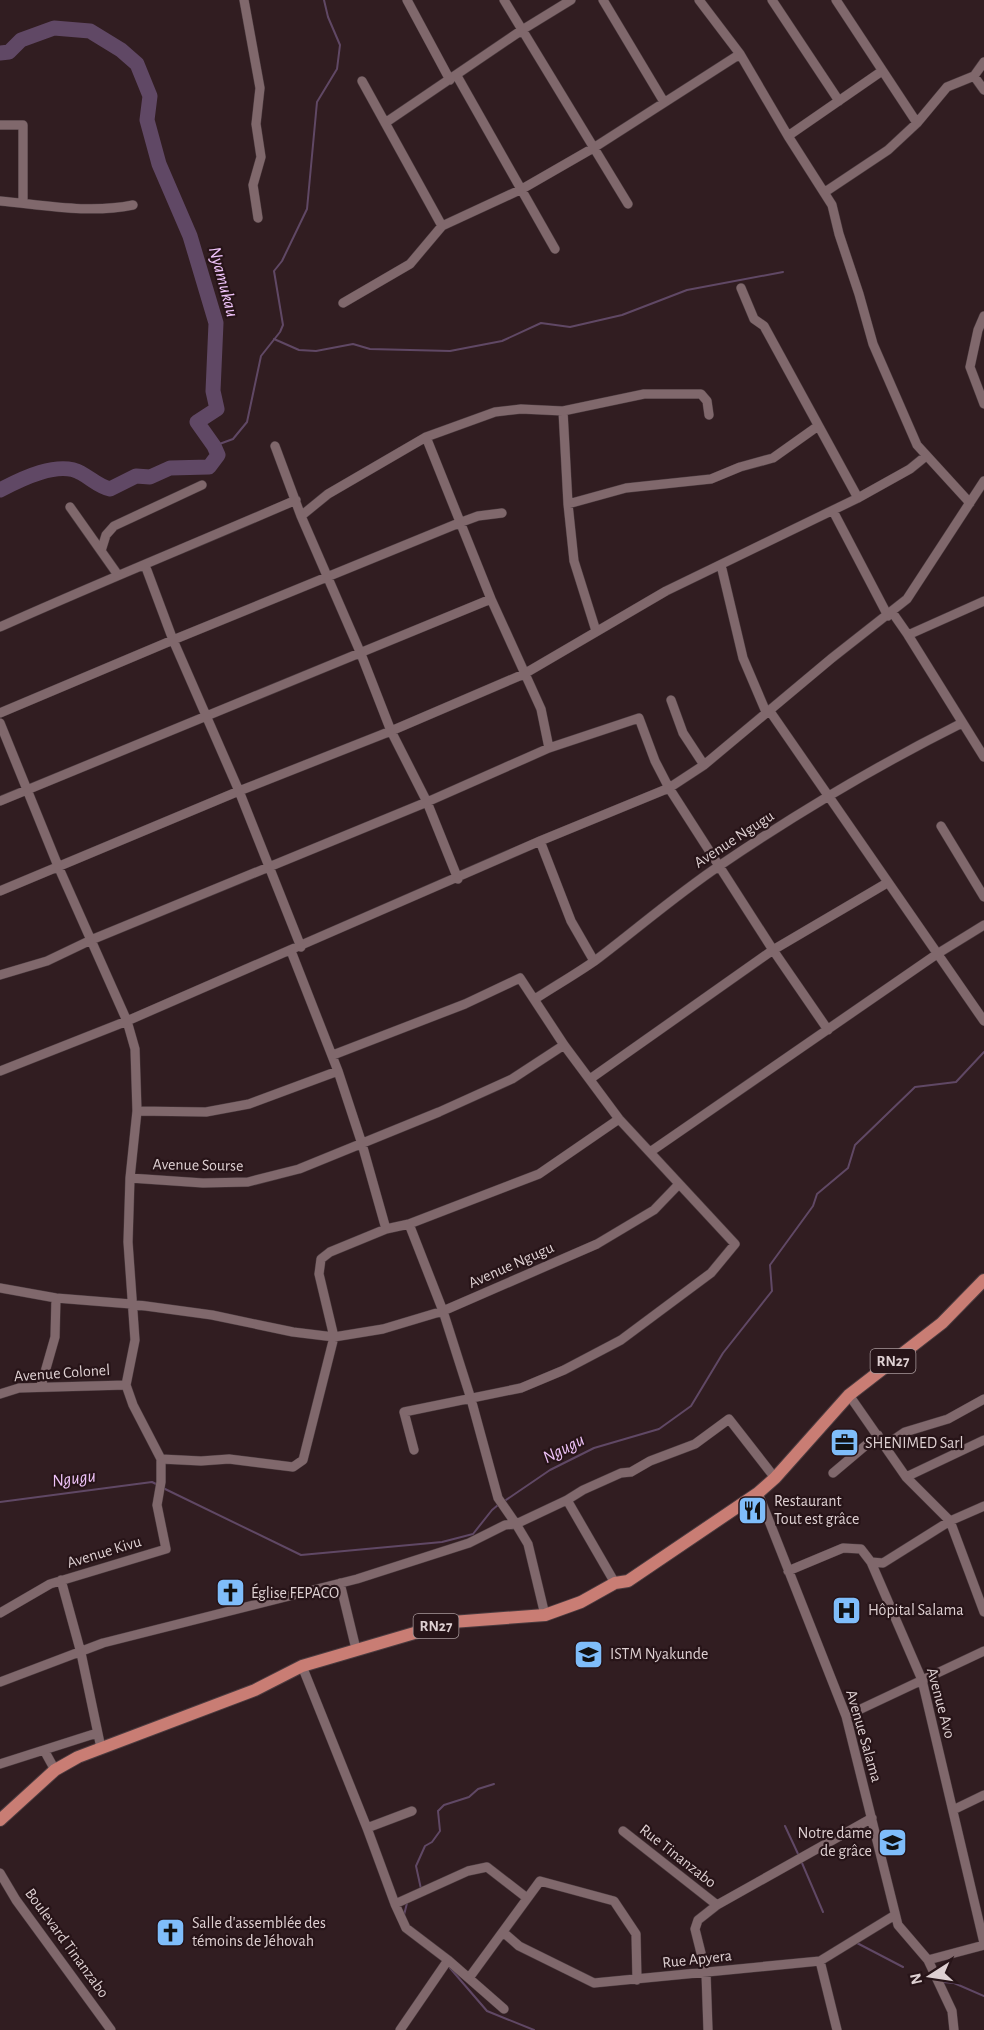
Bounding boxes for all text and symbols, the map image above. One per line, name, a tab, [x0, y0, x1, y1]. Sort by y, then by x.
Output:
water label: Nyamukau	[205, 245, 241, 319]
street label: Avenue Ngugu	[691, 807, 777, 871]
street label: Avenue Sourse	[152, 1156, 244, 1174]
street label: Avenue Ngugu	[466, 1239, 556, 1291]
road number: RN27	[870, 1349, 916, 1373]
street label: Avenue Colonel	[13, 1362, 111, 1384]
office icon: SHENIMED Sarl	[828, 1427, 860, 1459]
water label: Ngugu	[540, 1431, 588, 1467]
place label: SHENIMED Sarl	[865, 1435, 963, 1451]
water label: Ngugu	[51, 1467, 97, 1491]
place label: Restaurant Tout est grâce	[774, 1493, 859, 1527]
restaurant icon: Restaurant Tout est grâce	[737, 1494, 769, 1526]
street label: Avenue Kivu	[65, 1533, 143, 1571]
church icon: Église FEPACO	[214, 1577, 246, 1609]
place label: Église FEPACO	[251, 1583, 339, 1601]
hospital icon: Hôpital Salama	[831, 1594, 863, 1626]
place label: Hôpital Salama	[868, 1602, 964, 1618]
road number: RN27	[414, 1614, 458, 1638]
school or university icon: ISTM Nyakunde	[573, 1638, 605, 1670]
place label: ISTM Nyakunde	[610, 1646, 708, 1663]
street label: Avenue Avo	[924, 1666, 958, 1740]
street label: Avenue Salama	[843, 1688, 885, 1784]
street label: Rue Tinanzabo	[637, 1821, 719, 1891]
place label: Notre dame de grâce	[798, 1825, 872, 1859]
school or university icon: Notre dame de grâce	[877, 1826, 909, 1858]
street label: Boulevard Tinanzabo	[22, 1885, 112, 2001]
place label: Salle d'assemblée des témoins de Jéhovah	[192, 1915, 326, 1949]
church icon: Salle d'assemblée des témoins de Jéhovah	[155, 1916, 187, 1948]
north arrow	[900, 1946, 960, 2006]
street label: Rue Apyera	[661, 1947, 733, 1972]
text: N	[907, 1972, 925, 1986]

